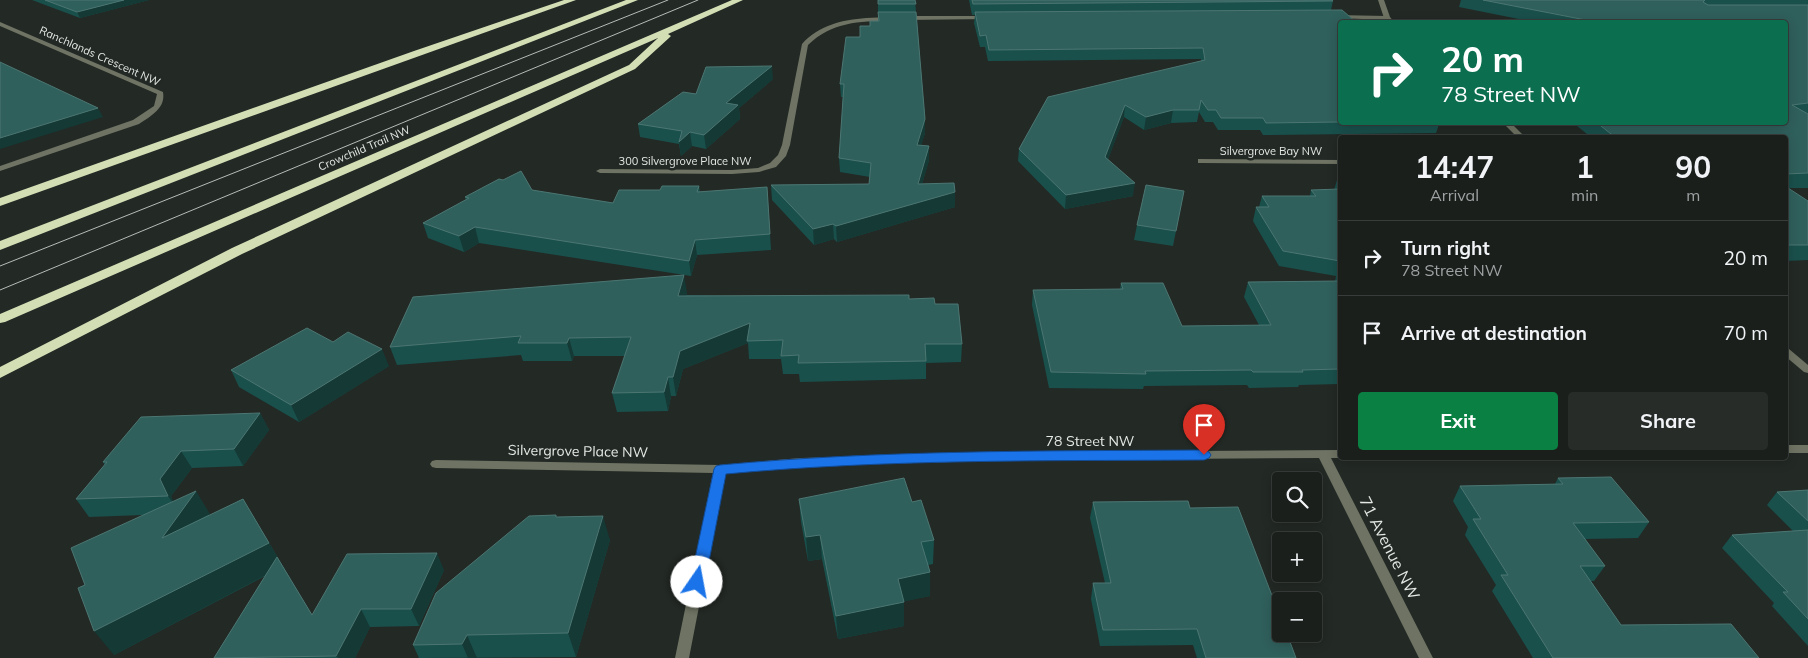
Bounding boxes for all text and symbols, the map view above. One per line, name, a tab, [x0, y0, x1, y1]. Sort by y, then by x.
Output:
street label: Ranchlands Crescent NW	[37, 23, 163, 89]
text: 20 m	[1441, 37, 1524, 81]
icon: right	[1358, 40, 1423, 105]
text: 78 Street NW	[1441, 80, 1581, 108]
street label: Crowchild Trail NW	[316, 122, 412, 174]
street label: Silvergrove Bay NW	[1220, 144, 1322, 158]
text: 14:47	[1415, 148, 1494, 186]
text: 1	[1576, 148, 1594, 186]
text: 90	[1675, 148, 1711, 186]
street label: 300 Silvergrove Place NW	[619, 154, 751, 168]
text: Arrival	[1430, 185, 1479, 205]
text: min	[1571, 185, 1598, 205]
text: m	[1686, 185, 1700, 205]
text: Turn right	[1401, 236, 1490, 260]
icon: right	[1358, 244, 1386, 272]
text: 20 m	[1724, 246, 1768, 270]
text: 78 Street NW	[1401, 260, 1503, 280]
icon: arrive	[1358, 319, 1386, 347]
text: Arrive at destination	[1401, 321, 1587, 345]
text: 70 m	[1724, 321, 1768, 345]
button: Exit	[1358, 392, 1558, 450]
button: Share	[1568, 392, 1768, 450]
pin	[1183, 404, 1225, 455]
icon: arrive	[1190, 411, 1218, 439]
street label: 78 Street NW	[1046, 432, 1135, 450]
street label: Silvergrove Place NW	[508, 441, 649, 461]
map controls	[1272, 472, 1322, 642]
button: search	[1272, 472, 1322, 522]
street label: 71 Avenue NW	[1355, 493, 1425, 603]
button: +	[1272, 532, 1322, 582]
position arrow	[670, 555, 722, 607]
button: −	[1272, 592, 1322, 642]

